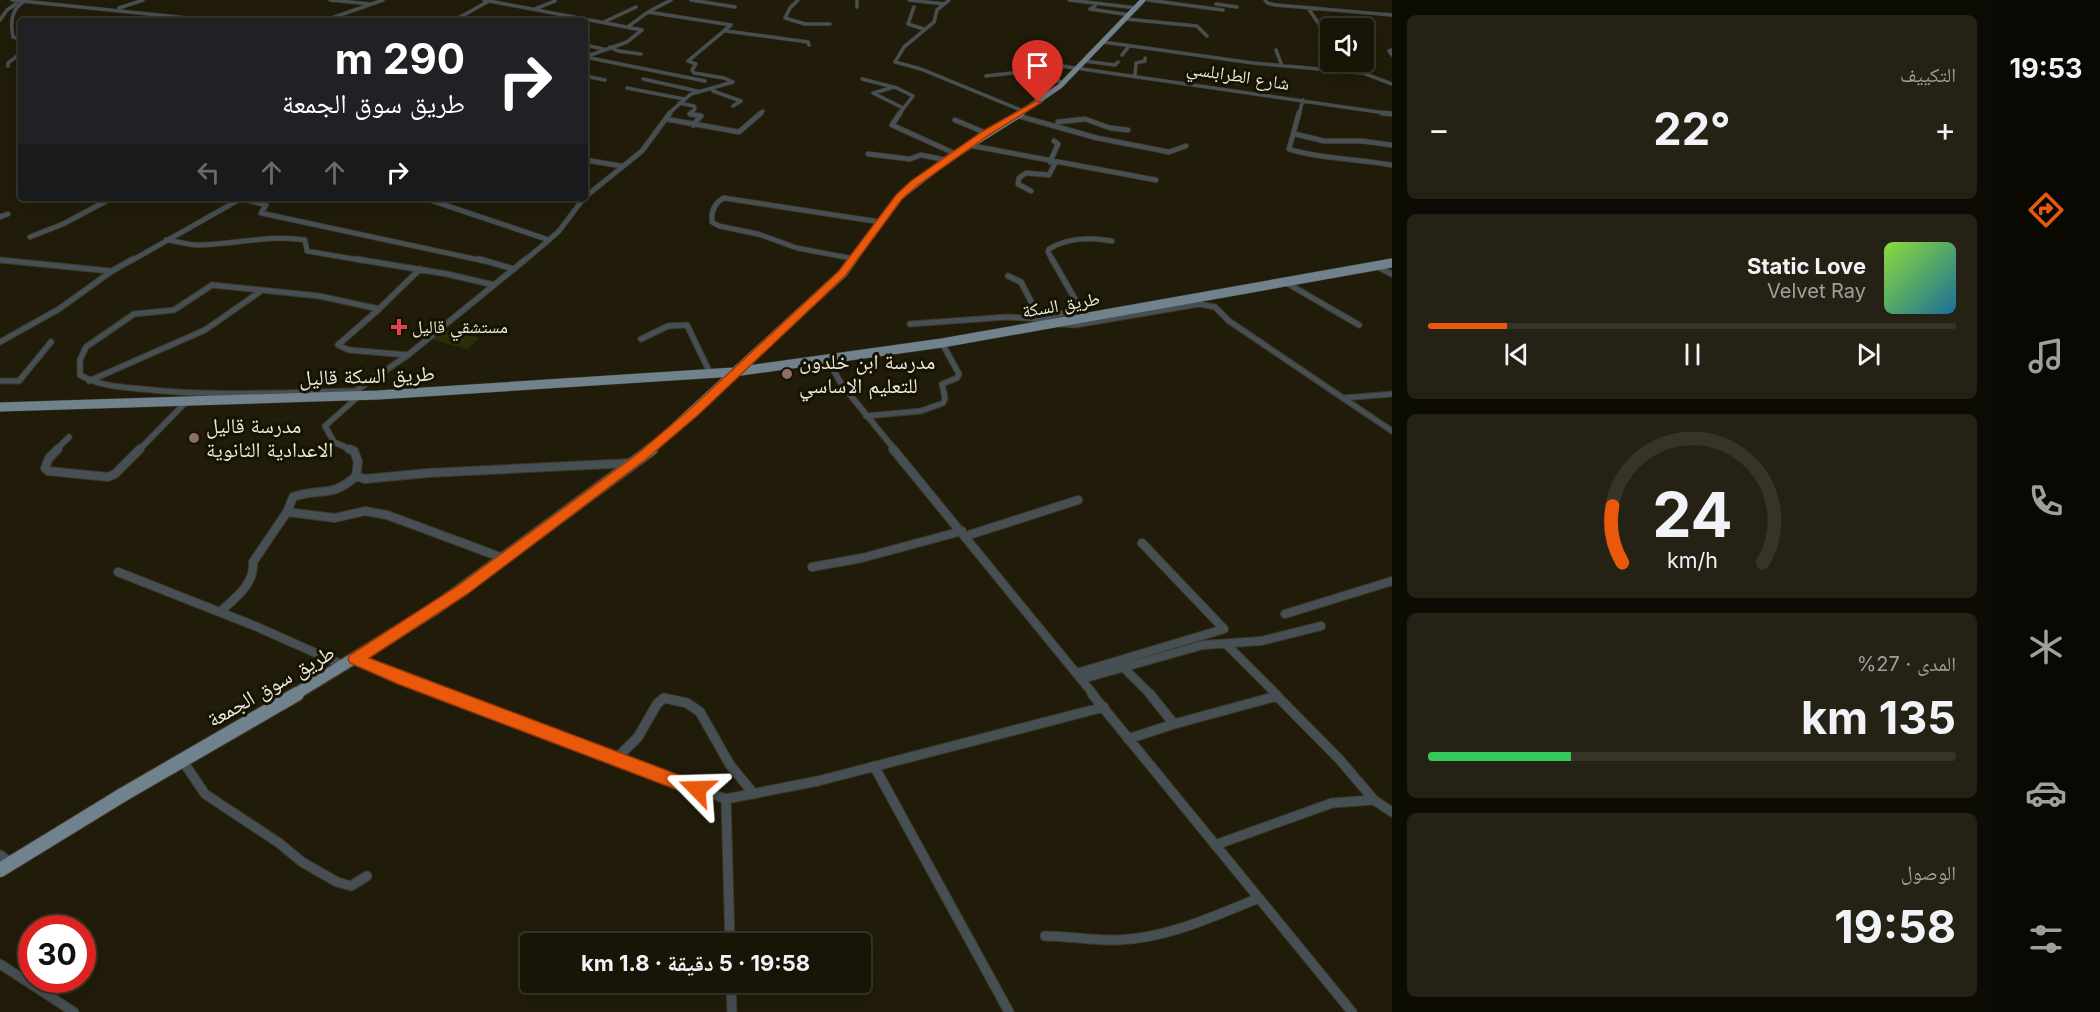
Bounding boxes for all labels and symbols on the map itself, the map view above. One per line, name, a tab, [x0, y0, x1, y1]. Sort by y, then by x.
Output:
pin	[1012, 40, 1063, 102]
street label: شارع الطرابلسي	[1184, 57, 1291, 99]
street label: طريق السكة	[1020, 287, 1102, 323]
place label: مستشقي قاليل	[412, 316, 508, 342]
marker: مستشقي قاليل	[390, 318, 408, 336]
place label: مدرسة ابن خلدون للتعليم الاساسي	[799, 349, 935, 402]
street label: طريق السكة قاليل	[299, 361, 435, 391]
marker: مدرسة ابن خلدون للتعليم الاساسي	[780, 367, 794, 381]
place label: مدرسة قاليل الاعدادية الثانوية	[206, 413, 333, 462]
marker: مدرسة قاليل الاعدادية الثانوية	[187, 431, 201, 445]
street label: طريق سوق الجمعة	[203, 639, 339, 733]
position arrow	[665, 757, 729, 821]
speed limit sign: 30	[18, 915, 96, 993]

